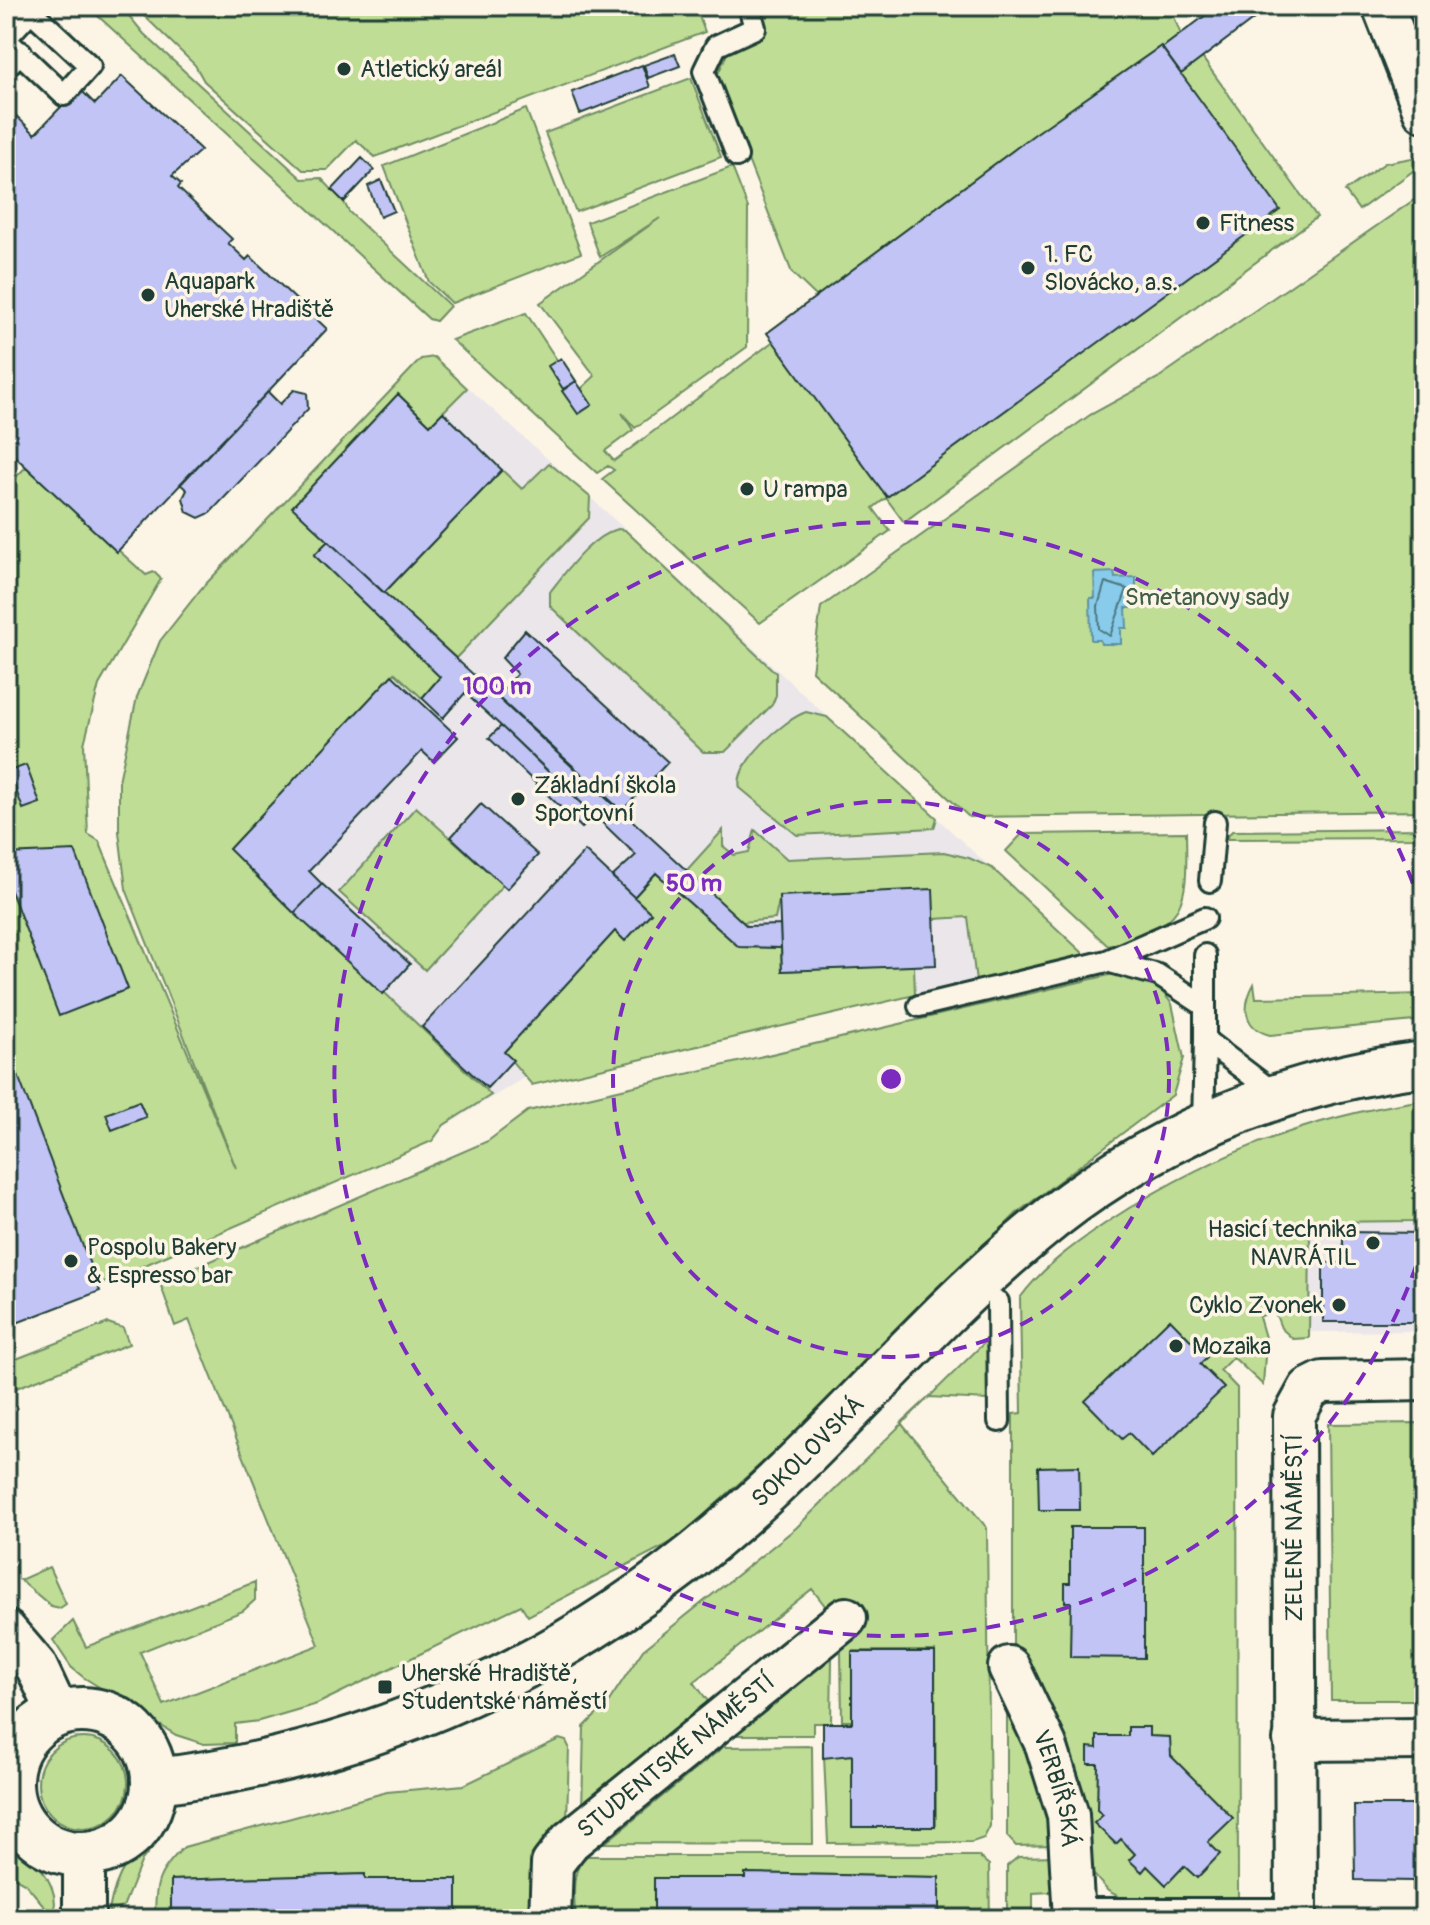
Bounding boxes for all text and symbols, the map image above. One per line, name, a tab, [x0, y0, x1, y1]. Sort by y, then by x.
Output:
place label: Atletický areál	[360, 55, 502, 84]
marker: Atletický areál	[335, 60, 353, 78]
place label: Fitness	[1219, 209, 1295, 238]
marker: Fitness	[1194, 214, 1212, 232]
place label: 1. FC Slovácko, a.s.	[1044, 240, 1177, 297]
marker: 1. FC Slovácko, a.s.	[1019, 259, 1037, 277]
place label: Aquapark Uherské Hradiště	[164, 267, 334, 324]
marker: Aquapark Uherské Hradiště	[139, 286, 157, 304]
place label: U rampa	[763, 475, 848, 504]
marker: U rampa	[738, 480, 756, 498]
park label: Smetanovy sady	[1125, 583, 1289, 612]
text: 100 m	[463, 672, 531, 701]
place label: Základní škola Sportovní	[534, 771, 676, 828]
marker: Základní škola Sportovní	[509, 790, 527, 808]
text: 50 m	[666, 869, 722, 898]
centre of rings	[877, 1065, 905, 1093]
place label: Hasicí technika NAVRÁTIL	[1208, 1215, 1357, 1272]
place label: Pospolu Bakery & Espresso bar	[87, 1233, 236, 1290]
marker: Hasicí technika NAVRÁTIL	[1364, 1234, 1382, 1252]
marker: Pospolu Bakery & Espresso bar	[62, 1252, 80, 1270]
place label: Cyklo Zvonek	[1189, 1291, 1323, 1320]
marker: Cyklo Zvonek	[1330, 1296, 1348, 1314]
place label: Mozaika	[1192, 1332, 1271, 1361]
marker: Mozaika	[1167, 1337, 1185, 1355]
street label: SOKOLOVSKÁ	[745, 1390, 870, 1513]
street label: ZELENÉ NÁMĚSTÍ	[1280, 1434, 1309, 1622]
place label: Uherské Hradiště, Studentské náměstí	[401, 1659, 608, 1716]
street label: STUDENTSKÉ NÁMĚSTÍ	[571, 1667, 780, 1844]
marker: Uherské Hradiště, Studentské náměstí	[376, 1678, 394, 1696]
street label: VERBÍŘSKÁ	[1027, 1725, 1084, 1849]

